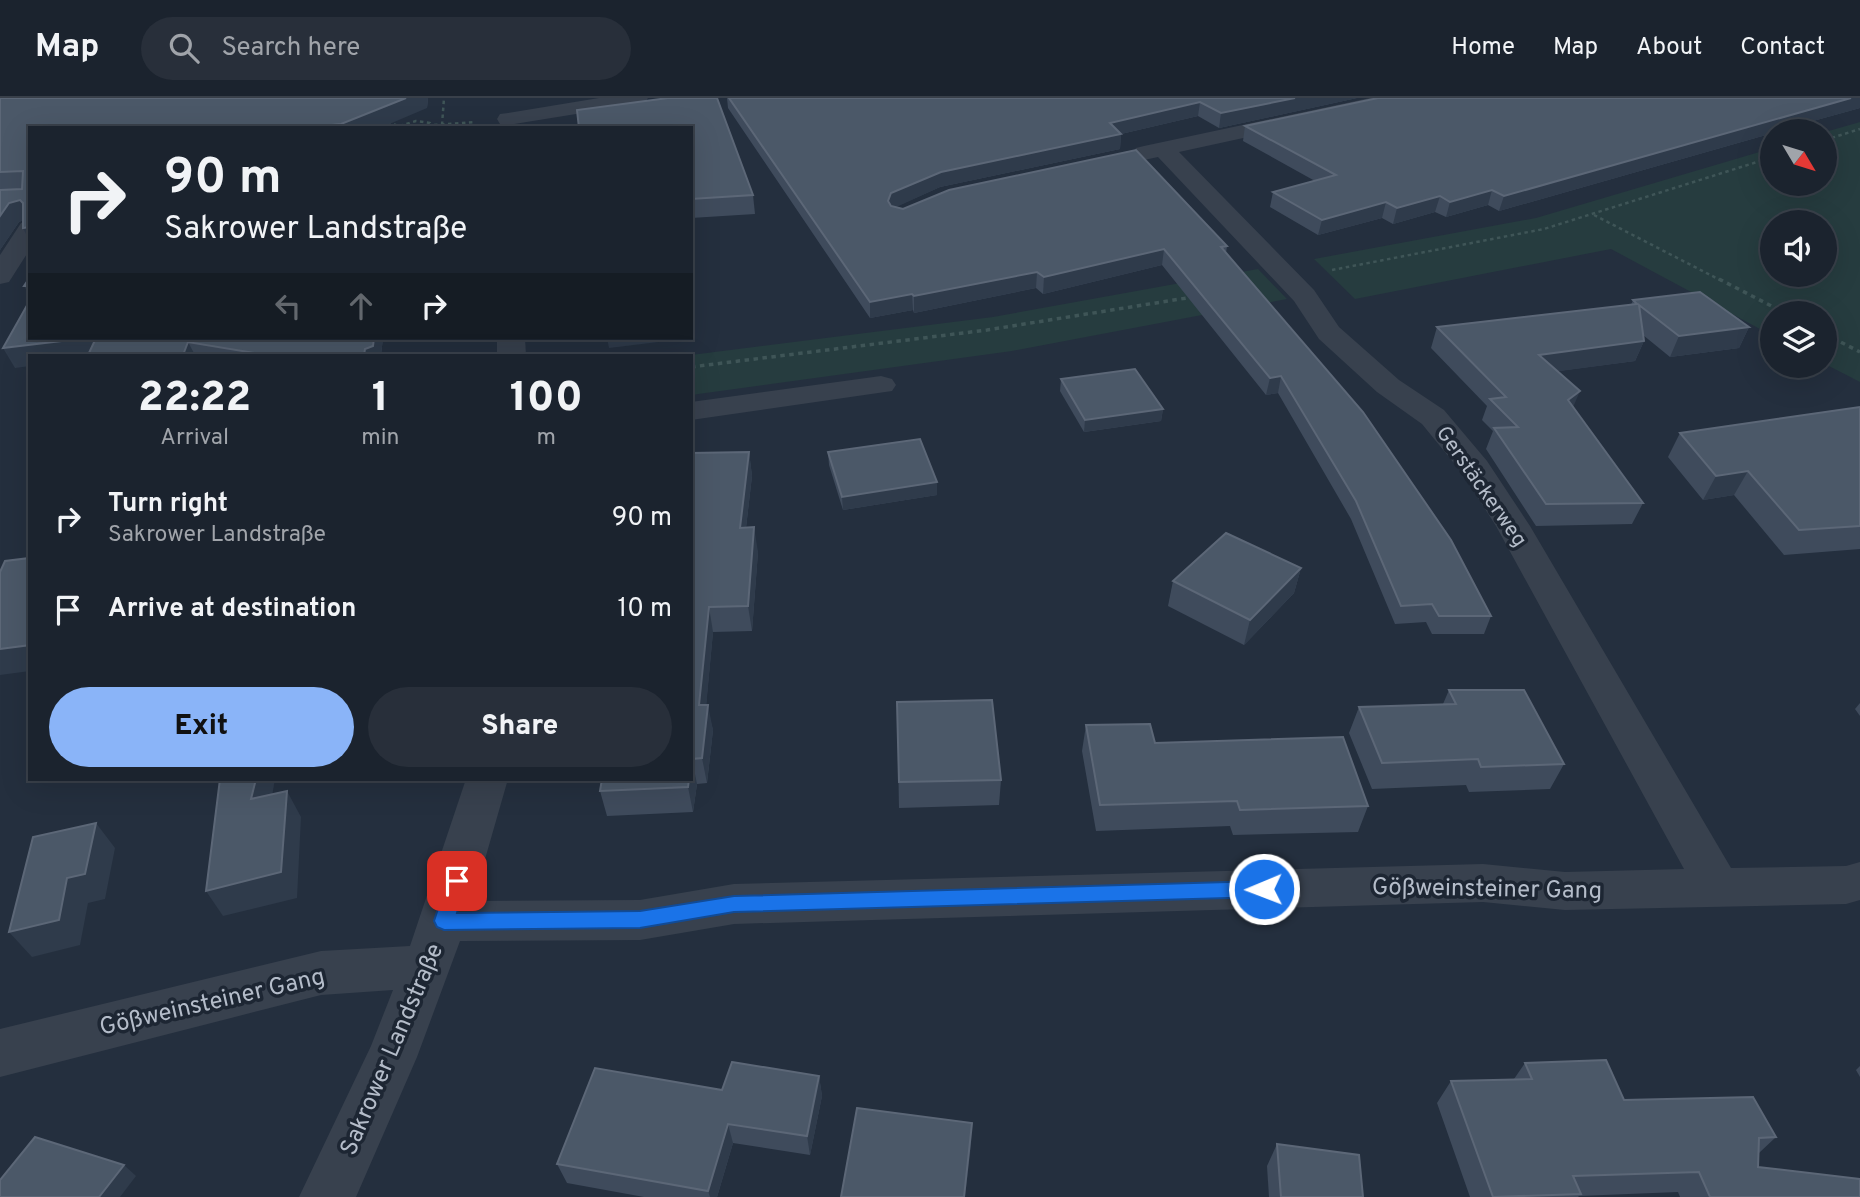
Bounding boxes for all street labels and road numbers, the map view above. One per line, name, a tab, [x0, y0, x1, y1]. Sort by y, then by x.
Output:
street label: Gerstäckerweg	[1429, 421, 1532, 553]
street label: Gößweinsteiner Gang	[1372, 873, 1602, 907]
street label: Sakrower Landstraße	[335, 939, 451, 1160]
street label: Gößweinsteiner Gang	[97, 962, 328, 1043]

